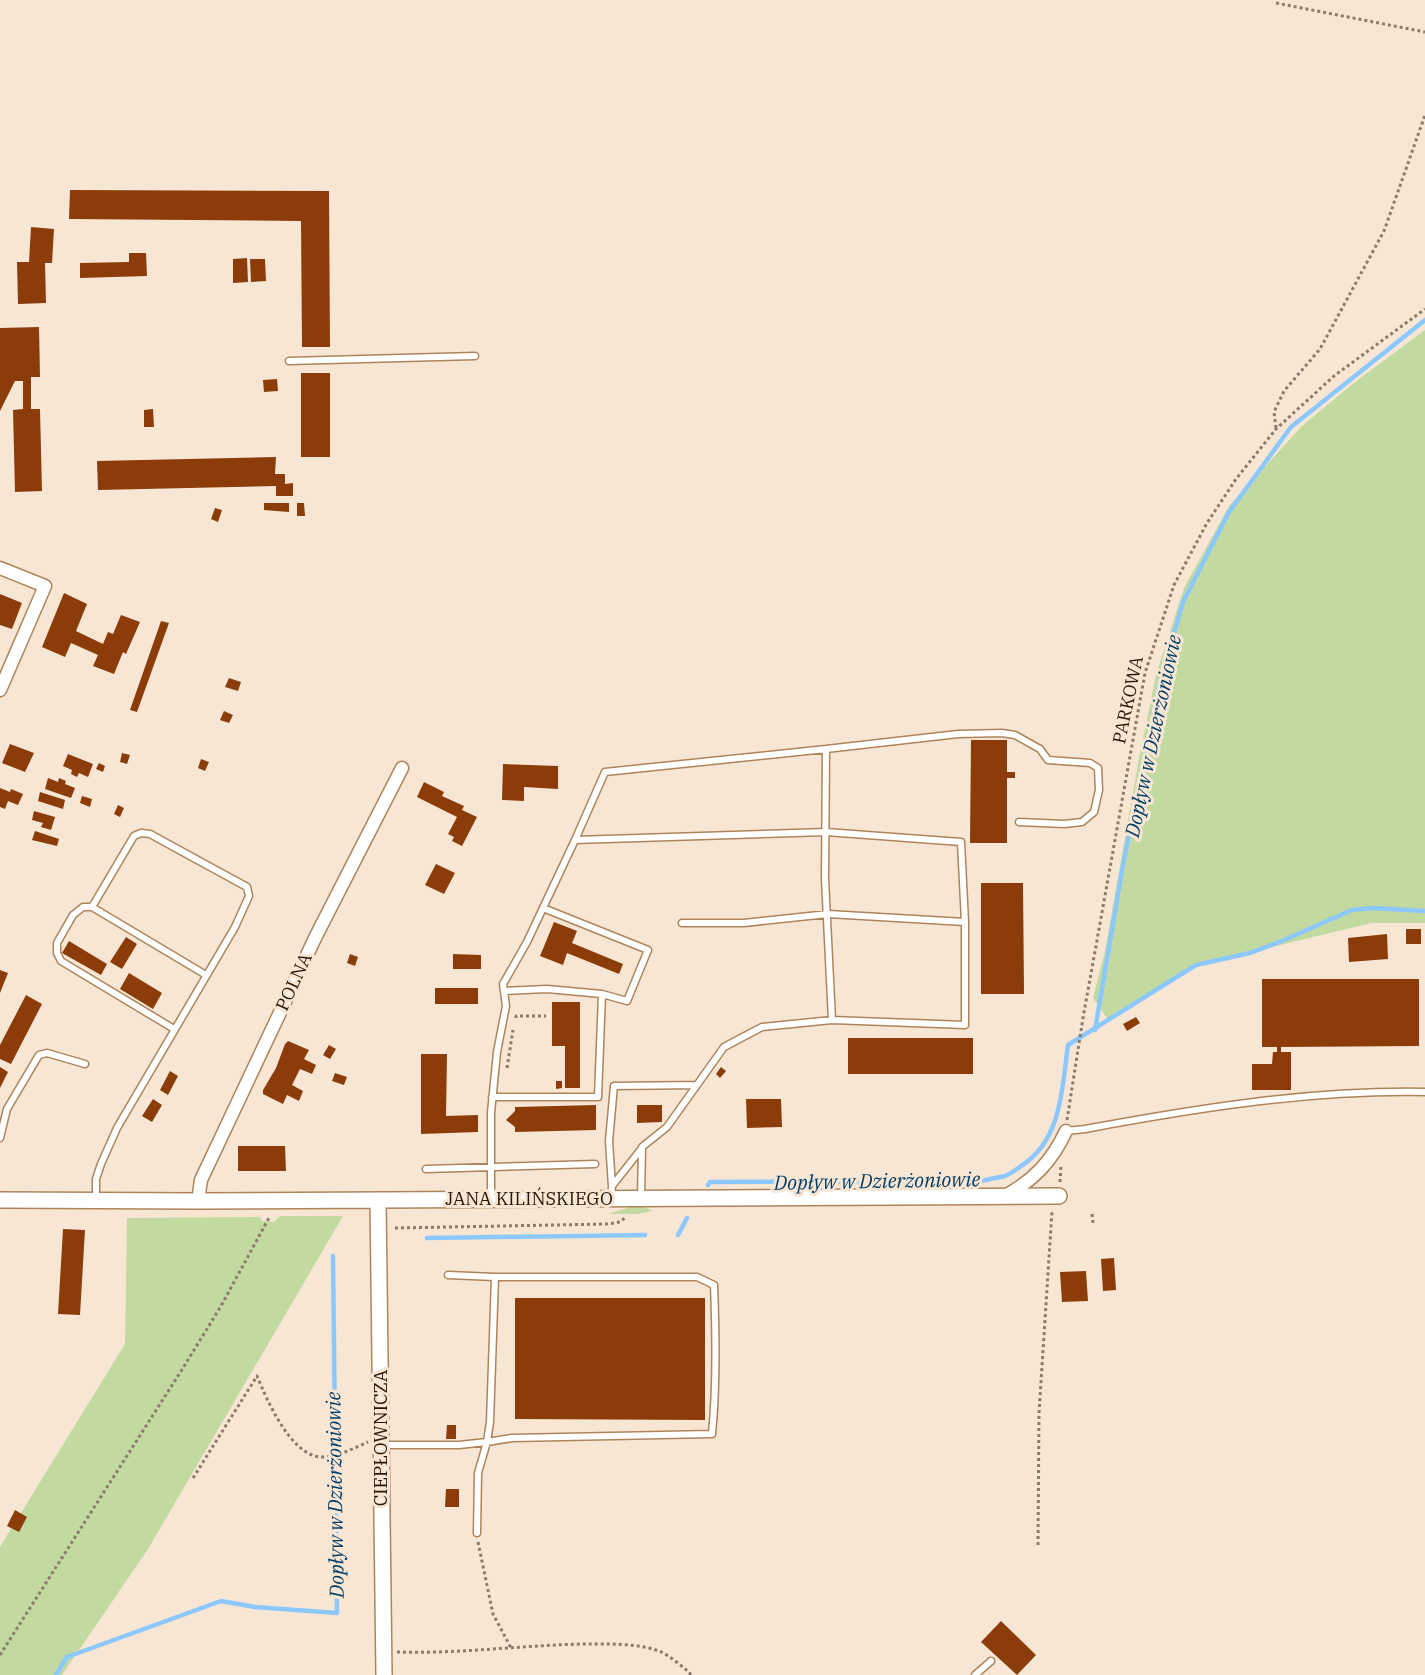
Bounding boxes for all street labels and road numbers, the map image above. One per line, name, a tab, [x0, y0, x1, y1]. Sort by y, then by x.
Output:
street label: PARKOWA	[1107, 653, 1148, 746]
street label: POLNA	[270, 949, 317, 1014]
street label: JANA KILIŃSKIEGO	[445, 1187, 613, 1210]
street label: CIEPŁOWNICZA	[369, 1369, 392, 1506]

